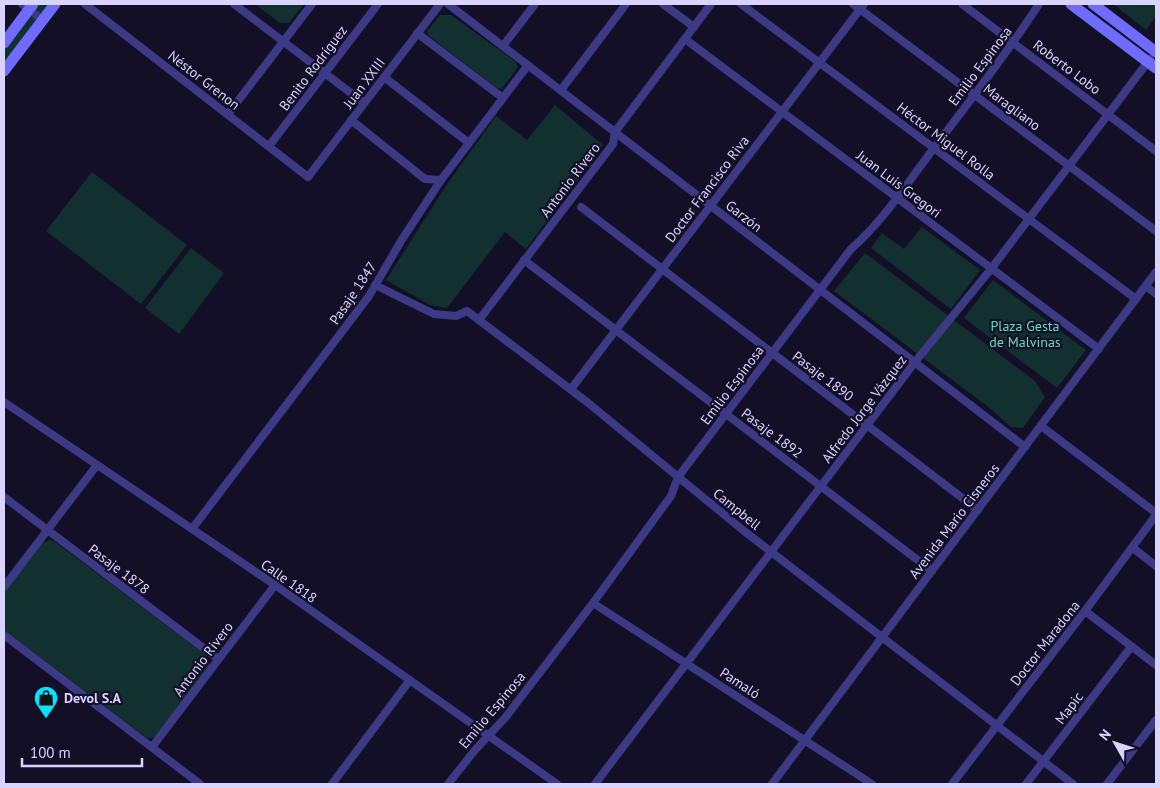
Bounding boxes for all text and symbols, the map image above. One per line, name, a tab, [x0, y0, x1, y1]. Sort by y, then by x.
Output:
street label: Benito Rodríguez	[275, 22, 351, 114]
street label: Emilio Espinosa	[944, 23, 1016, 109]
street label: Roberto Lobo	[1030, 36, 1104, 98]
street label: Néstor Grenon	[164, 46, 244, 114]
street label: Juan XXIII	[339, 54, 389, 113]
street label: Maragliano	[980, 80, 1044, 134]
street label: Héctor Miguel Rolla	[893, 98, 999, 184]
street label: Doctor Francisco Riva	[661, 132, 753, 246]
street label: Antonio Rivero	[536, 139, 604, 221]
street label: Juan Luis Gregori	[852, 146, 945, 222]
street label: Garzón	[722, 196, 766, 236]
street label: Pasaje 1847	[325, 258, 381, 328]
park label: Plaza Gesta de Malvinas	[989, 317, 1061, 351]
street label: Emilio Espinosa	[696, 342, 768, 428]
street label: Pasaje 1890	[789, 347, 858, 405]
street label: Alfredo Jorge Vázquez	[818, 352, 910, 466]
street label: Pasaje 1892	[738, 404, 806, 462]
street label: Avenida Mario Cisneros	[905, 460, 1003, 582]
street label: Campbell	[709, 484, 765, 534]
street label: Pasaje 1878	[85, 540, 153, 598]
street label: Calle 1818	[258, 555, 320, 607]
street label: Doctor Maradona	[1006, 597, 1084, 689]
street label: Antonio Rivero	[169, 618, 237, 700]
street label: Pamaló	[717, 663, 763, 703]
street label: Emilio Espinosa	[455, 668, 529, 752]
shop icon: Devol S.A	[33, 685, 59, 719]
street label: Mapic	[1051, 688, 1087, 728]
place label: Devol S.A	[64, 689, 122, 707]
north arrow	[1090, 718, 1140, 768]
text: N	[1095, 726, 1115, 744]
scale bar	[22, 736, 142, 768]
text: 100 m	[30, 743, 71, 762]

